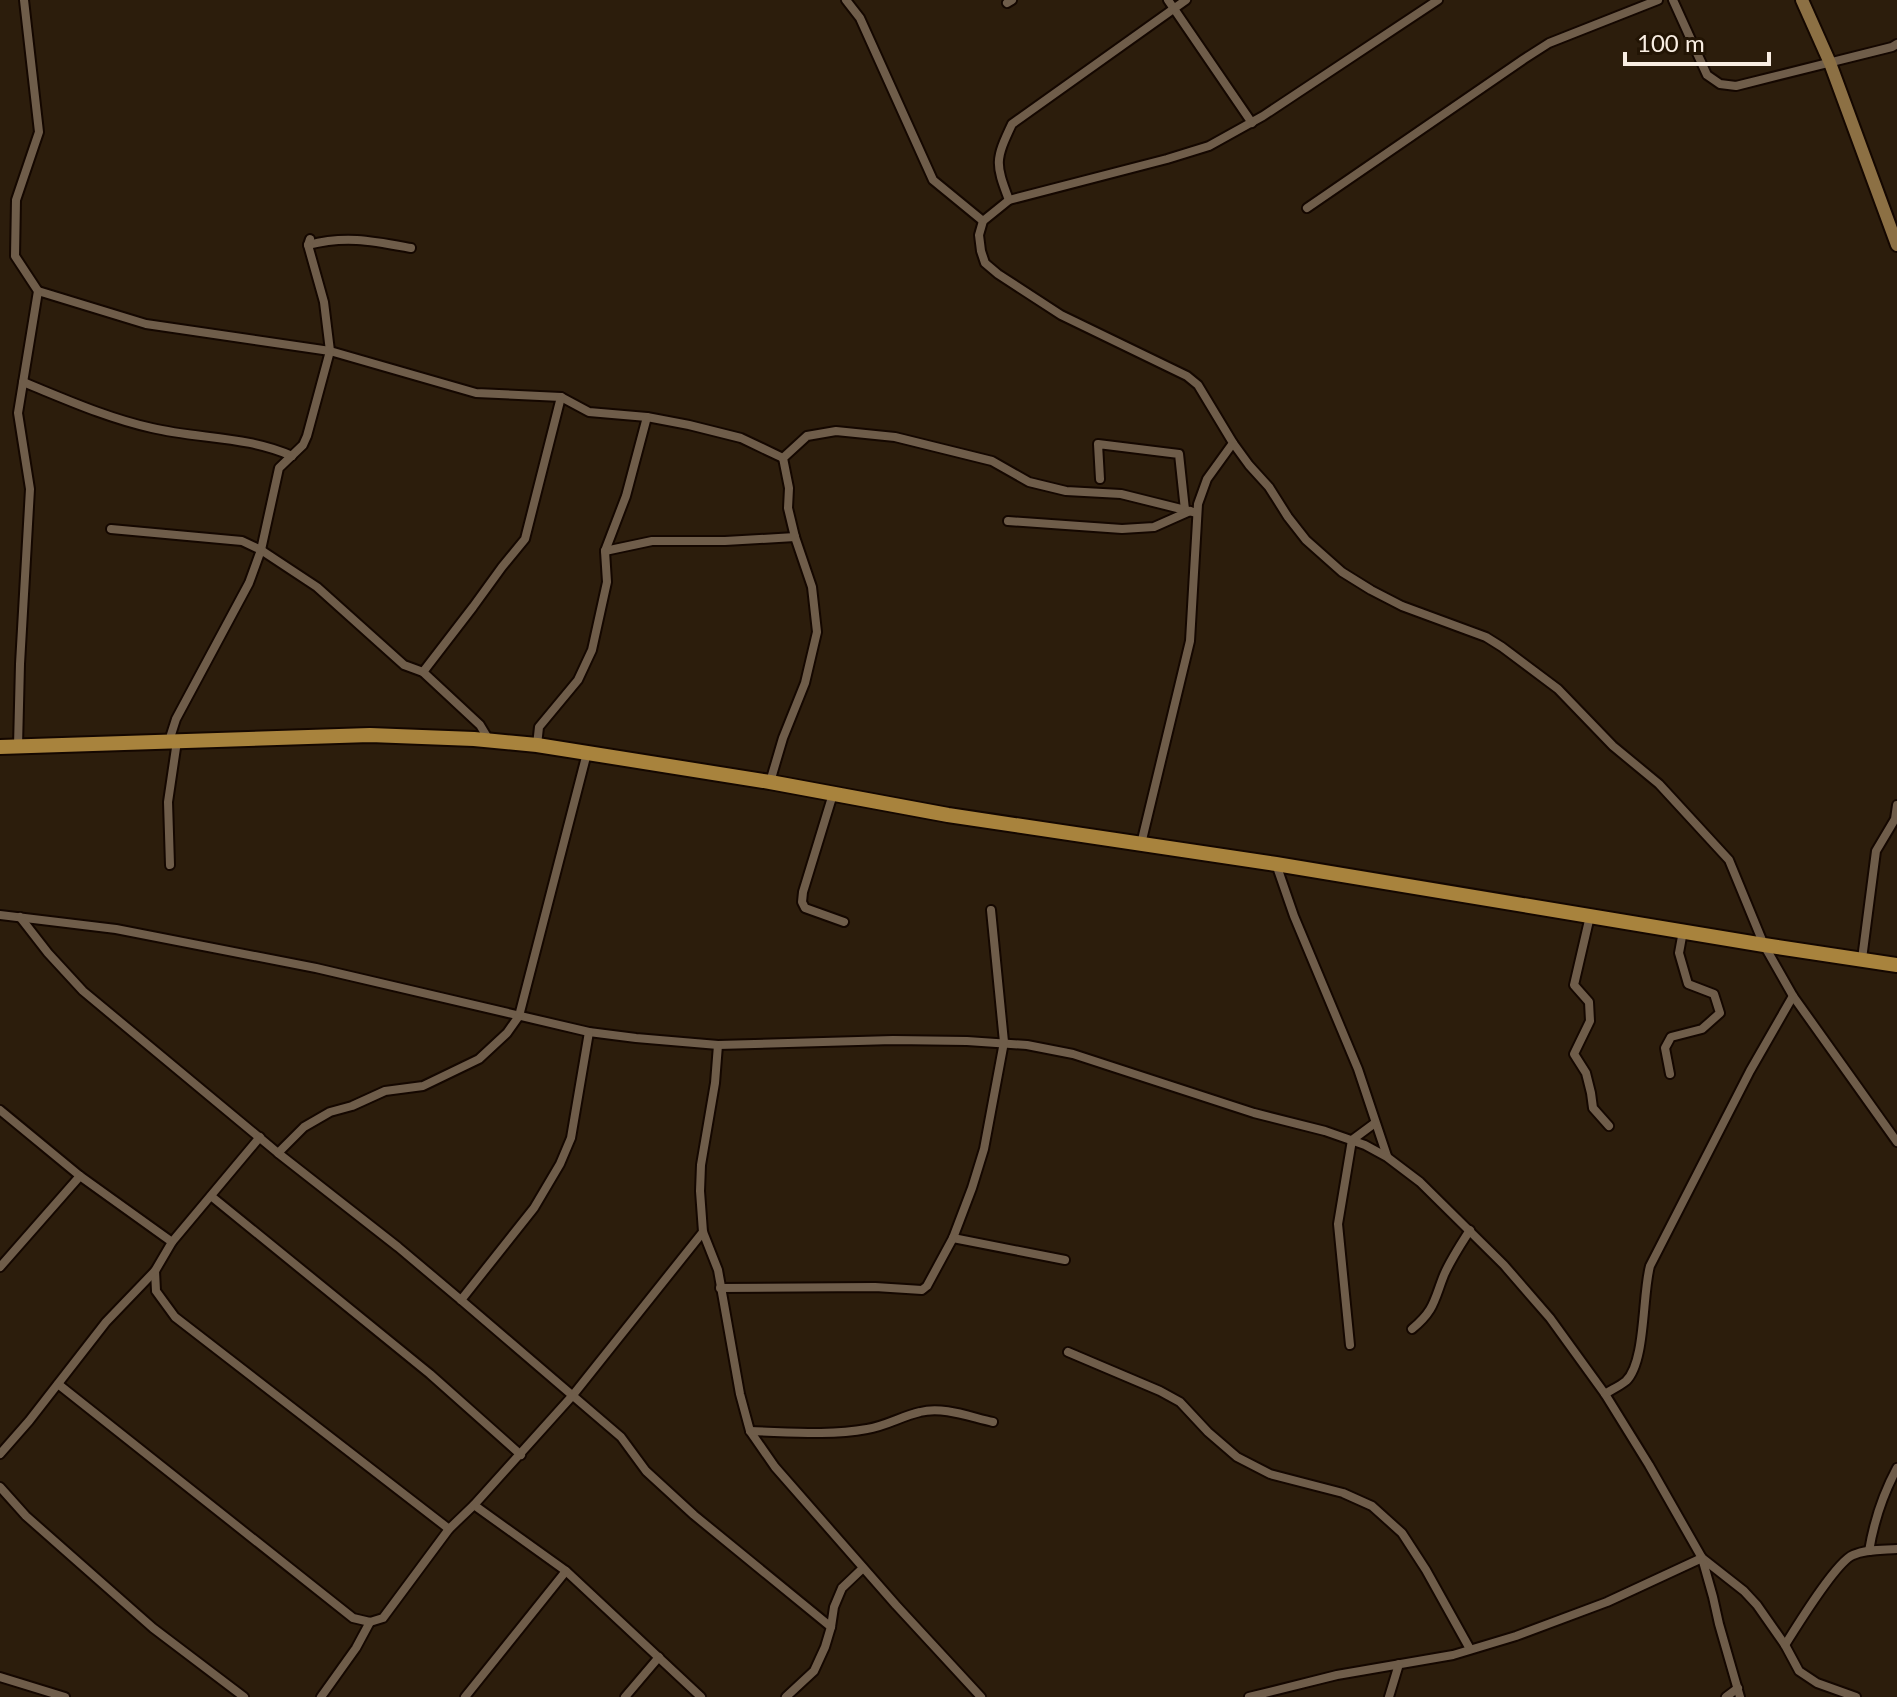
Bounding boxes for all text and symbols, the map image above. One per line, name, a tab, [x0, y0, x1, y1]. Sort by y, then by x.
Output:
scale bar	[1625, 16, 1769, 66]
text: 100 m	[1637, 28, 1705, 57]

